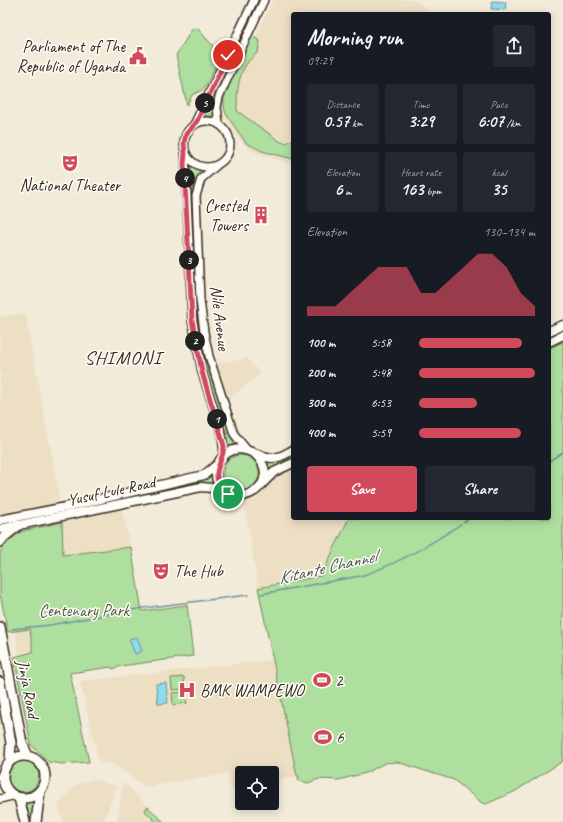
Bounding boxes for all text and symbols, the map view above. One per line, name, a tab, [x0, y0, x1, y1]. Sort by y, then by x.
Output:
text: Morning run	[307, 24, 403, 52]
button: share	[493, 25, 535, 67]
place label: Parliament of The Republic of Uganda	[17, 36, 127, 77]
pin	[211, 38, 245, 72]
icon: check	[217, 44, 239, 66]
public building icon: Parliament of The Republic of Uganda	[128, 46, 148, 66]
text: 09:29	[307, 53, 333, 69]
pin: 5	[195, 93, 215, 113]
text: 5	[203, 96, 207, 110]
text: Distance	[327, 97, 359, 111]
text: Time	[413, 97, 429, 111]
text: Pace	[491, 97, 507, 111]
text: 0.57	[323, 111, 349, 132]
text: 3:29	[408, 111, 434, 132]
text: 6:07	[477, 111, 504, 132]
text: km	[349, 116, 363, 130]
text: /km	[504, 116, 521, 130]
theatre icon: National Theater	[60, 153, 80, 173]
text: Elevation	[326, 165, 360, 179]
text: Heart rate	[401, 165, 441, 179]
text: kcal	[492, 165, 506, 179]
pin: 4	[175, 168, 195, 188]
text: 4	[183, 171, 187, 185]
place label: National Theater	[20, 175, 122, 196]
text: 6	[335, 179, 343, 200]
text: 163	[400, 179, 424, 200]
text: 35	[491, 179, 507, 200]
text: m	[343, 184, 351, 198]
text: bpm	[424, 184, 442, 198]
place label: Crested Towers	[205, 195, 250, 236]
building icon: Crested Towers	[251, 205, 271, 225]
text: Elevation	[307, 224, 347, 240]
text: 130–134 m	[484, 224, 535, 240]
pin: 3	[179, 250, 199, 270]
text: 3	[187, 253, 191, 267]
street label: Nile Avenue	[206, 284, 235, 353]
pin: 2	[185, 331, 205, 351]
text: 2	[193, 334, 197, 348]
text: 100 m	[307, 335, 335, 351]
text: 5:58	[371, 335, 391, 351]
district label: SHIMONI	[84, 346, 165, 370]
text: 200 m	[307, 365, 335, 381]
text: 5:48	[371, 365, 391, 381]
text: 300 m	[307, 395, 335, 411]
text: 6:53	[371, 395, 391, 411]
pin: 1	[207, 409, 227, 429]
text: 1	[215, 412, 219, 426]
text: 400 m	[307, 425, 335, 441]
text: 5:59	[371, 425, 391, 441]
button: Save	[307, 466, 417, 512]
button: Share	[425, 466, 535, 512]
street label: Yusuf Lule Road	[65, 471, 159, 511]
pin	[211, 477, 245, 511]
icon: arrive	[217, 483, 239, 505]
water label: Kitante Channel	[276, 544, 384, 589]
theatre icon: The Hub	[151, 561, 171, 581]
place label: The Hub	[174, 561, 225, 582]
park label: Centenary Park	[39, 600, 131, 621]
street label: Jinja Road	[12, 657, 44, 722]
sports icon: 2	[312, 670, 332, 690]
place label: 2	[335, 670, 344, 691]
hospital icon: BMK WAMPEWO	[177, 680, 197, 700]
place label: BMK WAMPEWO	[200, 680, 305, 701]
sports icon: 6	[313, 727, 333, 747]
place label: 6	[336, 727, 345, 748]
map controls	[235, 766, 279, 810]
button: locate	[235, 766, 279, 810]

